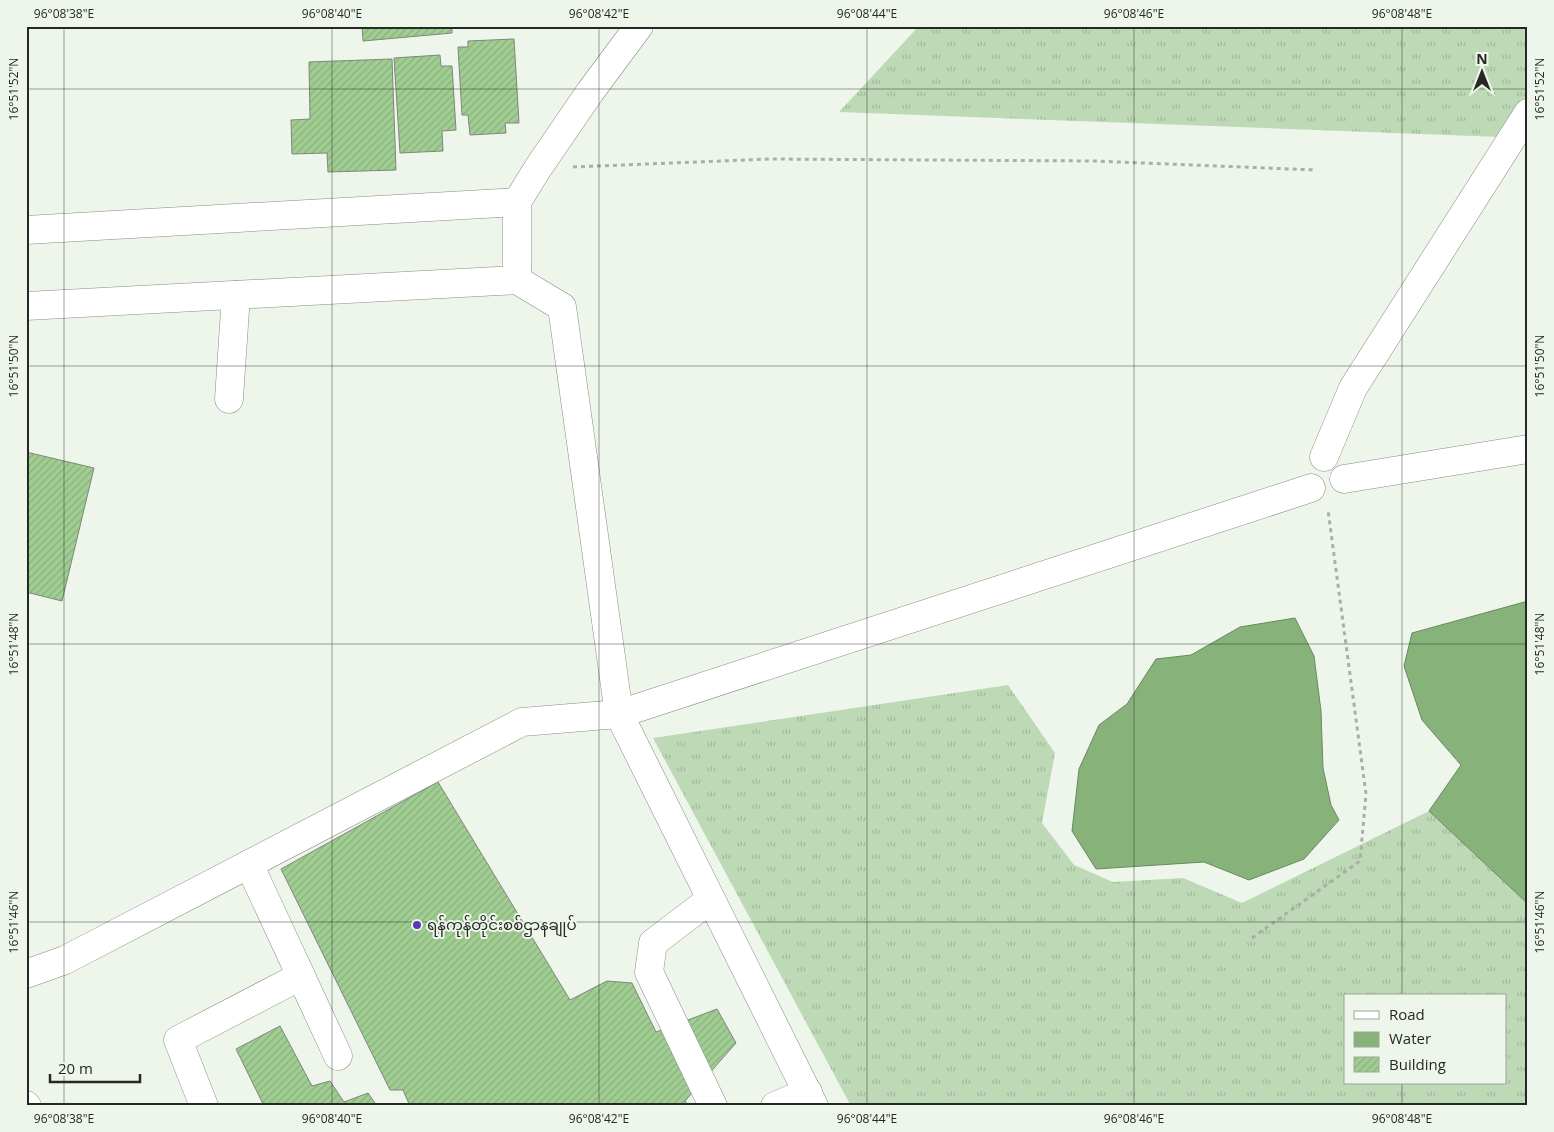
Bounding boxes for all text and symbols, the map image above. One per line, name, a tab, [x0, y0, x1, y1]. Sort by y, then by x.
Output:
text: 96°08'38"E	[34, 5, 94, 22]
text: 96°08'40"E	[302, 5, 362, 22]
text: 96°08'42"E	[569, 5, 629, 22]
text: 96°08'44"E	[837, 5, 897, 22]
text: 96°08'46"E	[1104, 5, 1164, 22]
text: 96°08'48"E	[1372, 5, 1432, 22]
north arrow	[1456, 48, 1506, 98]
text: N	[1476, 49, 1488, 68]
text: 16°51'52"N	[5, 58, 22, 120]
text: 16°51'52"N	[1531, 58, 1548, 120]
text: 16°51'50"N	[5, 335, 22, 397]
text: 16°51'50"N	[1531, 335, 1548, 397]
text: 16°51'48"N	[5, 613, 22, 675]
text: 16°51'48"N	[1531, 613, 1548, 675]
text: 16°51'46"N	[5, 891, 22, 953]
text: 16°51'46"N	[1531, 891, 1548, 953]
place label: ရန်ကုန်တိုင်းစစ်ဌာနချုပ်	[427, 914, 577, 937]
marker: ရန်ကုန်တိုင်းစစ်ဌာနချုပ်	[411, 919, 423, 931]
legend	[1344, 994, 1506, 1084]
text: Road	[1389, 1004, 1425, 1024]
text: Water	[1389, 1028, 1431, 1048]
scale bar	[50, 1052, 140, 1084]
text: Building	[1389, 1054, 1446, 1074]
text: 20 m	[58, 1058, 93, 1078]
text: 96°08'38"E	[34, 1110, 94, 1127]
text: 96°08'40"E	[302, 1110, 362, 1127]
text: 96°08'42"E	[569, 1110, 629, 1127]
text: 96°08'44"E	[837, 1110, 897, 1127]
text: 96°08'46"E	[1104, 1110, 1164, 1127]
text: 96°08'48"E	[1372, 1110, 1432, 1127]

